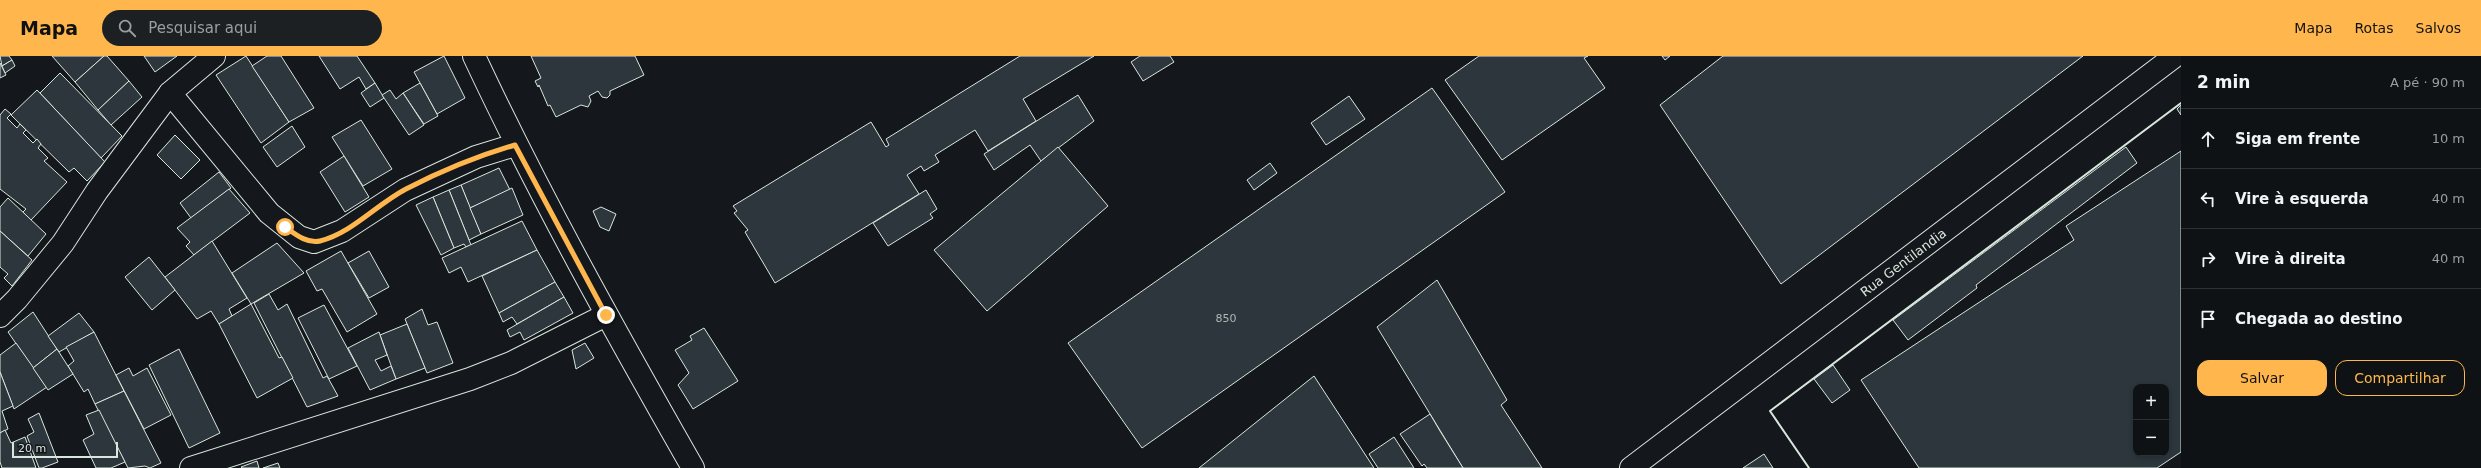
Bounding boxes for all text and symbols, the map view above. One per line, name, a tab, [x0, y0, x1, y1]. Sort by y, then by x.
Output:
search box	[102, 10, 382, 46]
text: Mapa	[20, 17, 78, 39]
icon: search	[116, 17, 138, 39]
text: Pesquisar aqui	[148, 19, 257, 37]
text: Mapa	[2294, 20, 2332, 36]
text: Rotas	[2354, 20, 2394, 36]
text: Salvos	[2416, 20, 2461, 36]
text: 2 min	[2197, 72, 2250, 92]
text: A pé · 90 m	[2390, 75, 2465, 90]
icon: ahead	[2197, 128, 2219, 150]
text: Siga em frente	[2235, 130, 2360, 148]
text: 10 m	[2432, 131, 2465, 146]
icon: left	[2197, 188, 2219, 210]
text: Vire à esquerda	[2235, 190, 2369, 208]
text: 40 m	[2432, 191, 2465, 206]
route start	[276, 218, 294, 236]
street label: Rua Gentilandia	[1857, 225, 1949, 300]
icon: right	[2197, 248, 2219, 270]
text: Vire à direita	[2235, 250, 2346, 268]
text: 40 m	[2432, 251, 2465, 266]
route end	[597, 306, 615, 324]
icon: arrive	[2197, 308, 2219, 330]
text: Chegada ao destino	[2235, 310, 2403, 328]
house number: 850	[1216, 312, 1237, 325]
button: Salvar	[2197, 360, 2327, 396]
button: Compartilhar	[2335, 360, 2465, 396]
map controls	[2133, 384, 2169, 456]
button: +	[2133, 384, 2169, 420]
button: −	[2133, 420, 2169, 456]
scale bar	[12, 440, 118, 459]
text: 20 m	[18, 442, 46, 455]

